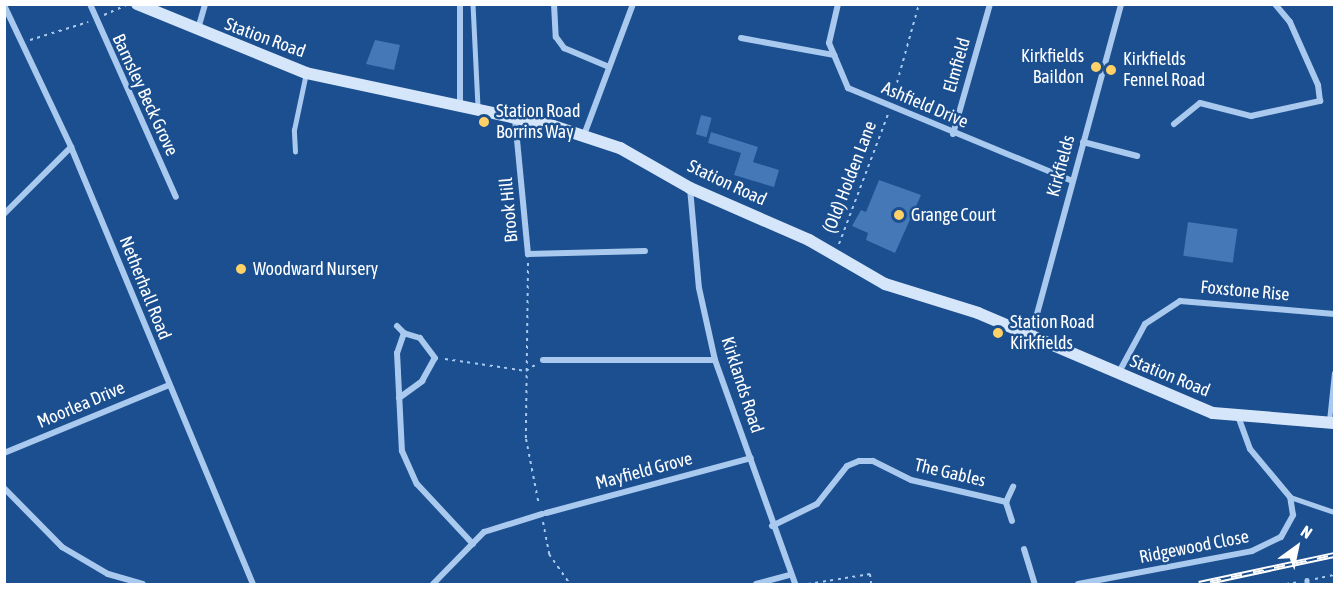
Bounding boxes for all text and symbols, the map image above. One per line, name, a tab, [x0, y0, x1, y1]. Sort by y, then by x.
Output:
street label: Station Road	[222, 13, 308, 63]
street label: Barnsley Beck Grove	[107, 31, 183, 159]
street label: Elmfield	[939, 35, 975, 95]
place label: Kirkfields Baildon	[1021, 46, 1084, 88]
place label: Kirkfields Fennel Road	[1123, 49, 1205, 92]
marker: Kirkfields Baildon	[1089, 60, 1103, 74]
marker: Kirkfields Fennel Road	[1104, 63, 1118, 77]
street label: Ashfield Drive	[879, 77, 971, 133]
place label: Station Road Borrins Way	[496, 101, 580, 144]
marker: Station Road Borrins Way	[477, 115, 491, 129]
street label: (Old) Holden Lane	[819, 118, 881, 236]
street label: Kirkfields	[1042, 133, 1080, 199]
street label: Station Road	[684, 155, 770, 211]
street label: Brook Hill	[495, 177, 523, 243]
place label: Grange Court	[911, 204, 996, 226]
marker: Grange Court	[892, 208, 906, 222]
street label: Netherhall Road	[114, 233, 176, 343]
place label: Woodward Nursery	[253, 258, 378, 280]
marker: Woodward Nursery	[234, 262, 248, 276]
street label: Foxstone Rise	[1200, 276, 1290, 306]
place label: Station Road Kirkfields	[1010, 312, 1094, 354]
marker: Station Road Kirkfields	[991, 326, 1005, 340]
street label: Kirklands Road	[716, 334, 768, 436]
street label: Station Road	[1127, 350, 1213, 402]
street label: Moorlea Drive	[34, 377, 128, 433]
street label: Mayfield Grove	[593, 448, 695, 494]
street label: The Gables	[912, 454, 988, 492]
north arrow	[1267, 517, 1327, 577]
text: N	[1298, 522, 1316, 542]
street label: Ridgewood Close	[1137, 526, 1251, 568]

